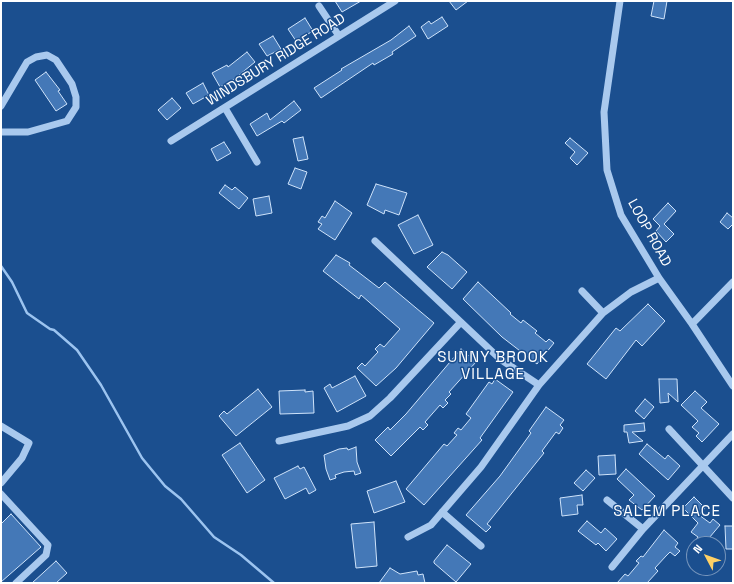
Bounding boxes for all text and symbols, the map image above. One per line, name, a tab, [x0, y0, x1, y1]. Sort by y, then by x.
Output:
street label: WINDSBURY RIDGE ROAD	[203, 10, 349, 110]
street label: LOOP ROAD	[624, 196, 674, 270]
district label: SUNNY BROOK VILLAGE	[437, 349, 549, 384]
district label: SALEM PLACE	[613, 503, 721, 521]
north arrow	[686, 536, 726, 576]
text: N	[690, 541, 705, 556]

